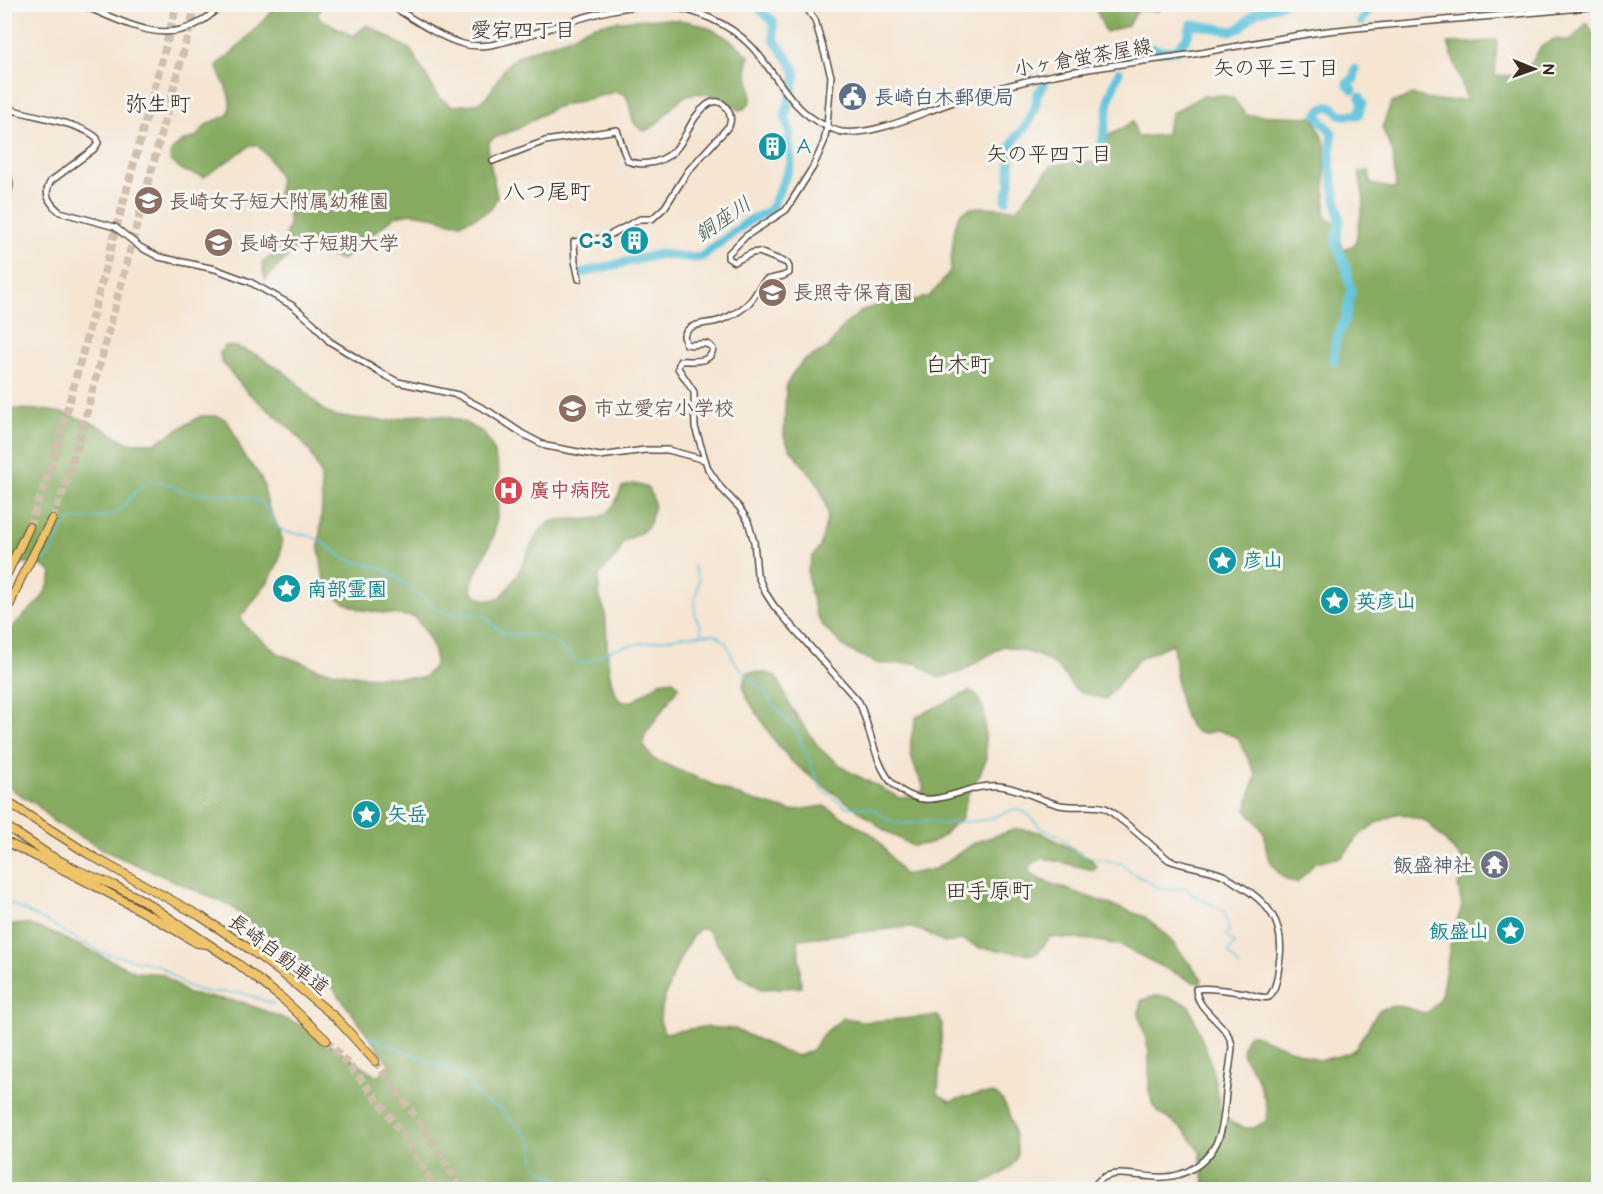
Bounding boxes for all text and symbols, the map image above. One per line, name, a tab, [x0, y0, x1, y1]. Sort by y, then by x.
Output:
district label: 愛宕四丁目	[471, 18, 576, 43]
street label: 小ヶ倉蛍茶屋線	[1012, 34, 1154, 82]
north arrow	[1504, 39, 1564, 99]
district label: 矢の平三丁目	[1213, 56, 1339, 81]
text: N	[1538, 63, 1557, 75]
public building icon: 長崎白木郵便局	[837, 81, 869, 113]
place label: 長崎白木郵便局	[874, 86, 1014, 110]
district label: 弥生町	[125, 91, 191, 118]
building icon: Ａ	[757, 130, 789, 162]
place label: Ａ	[794, 135, 814, 159]
district label: 矢の平四丁目	[986, 142, 1112, 167]
district label: 八つ尾町	[503, 179, 591, 206]
school or university icon: 長崎女子短大附属幼稚園	[132, 185, 164, 217]
place label: 長崎女子短大附属幼稚園	[169, 190, 389, 214]
water label: 銅座川	[690, 191, 756, 247]
building icon: C-3	[618, 225, 650, 257]
school or university icon: 長崎女子短期大学	[202, 227, 234, 259]
place label: C-3	[579, 230, 613, 254]
place label: 長崎女子短期大学	[239, 232, 399, 256]
school or university icon: 長照寺保育園	[756, 276, 788, 308]
place label: 長照寺保育園	[793, 281, 913, 305]
district label: 白木町	[925, 352, 991, 379]
school or university icon: 市立愛宕小学校	[557, 392, 589, 424]
place label: 市立愛宕小学校	[594, 397, 734, 421]
hospital icon: 廣中病院	[493, 474, 525, 506]
place label: 廣中病院	[530, 479, 610, 503]
place icon: 彦山	[1206, 544, 1238, 576]
place label: 彦山	[1243, 549, 1283, 573]
place icon: 南部霊園	[270, 573, 302, 605]
place label: 南部霊園	[307, 578, 387, 602]
place icon: 英彦山	[1319, 585, 1351, 617]
place label: 英彦山	[1356, 590, 1416, 614]
place icon: 矢岳	[350, 798, 382, 830]
place label: 矢岳	[387, 803, 427, 827]
temple icon: 飯盛神社	[1478, 849, 1510, 881]
place label: 飯盛神社	[1393, 854, 1473, 878]
district label: 田手原町	[945, 878, 1033, 905]
street label: 長崎自動車道	[223, 909, 334, 1000]
place icon: 飯盛山	[1494, 915, 1526, 947]
place label: 飯盛山	[1429, 920, 1489, 944]

